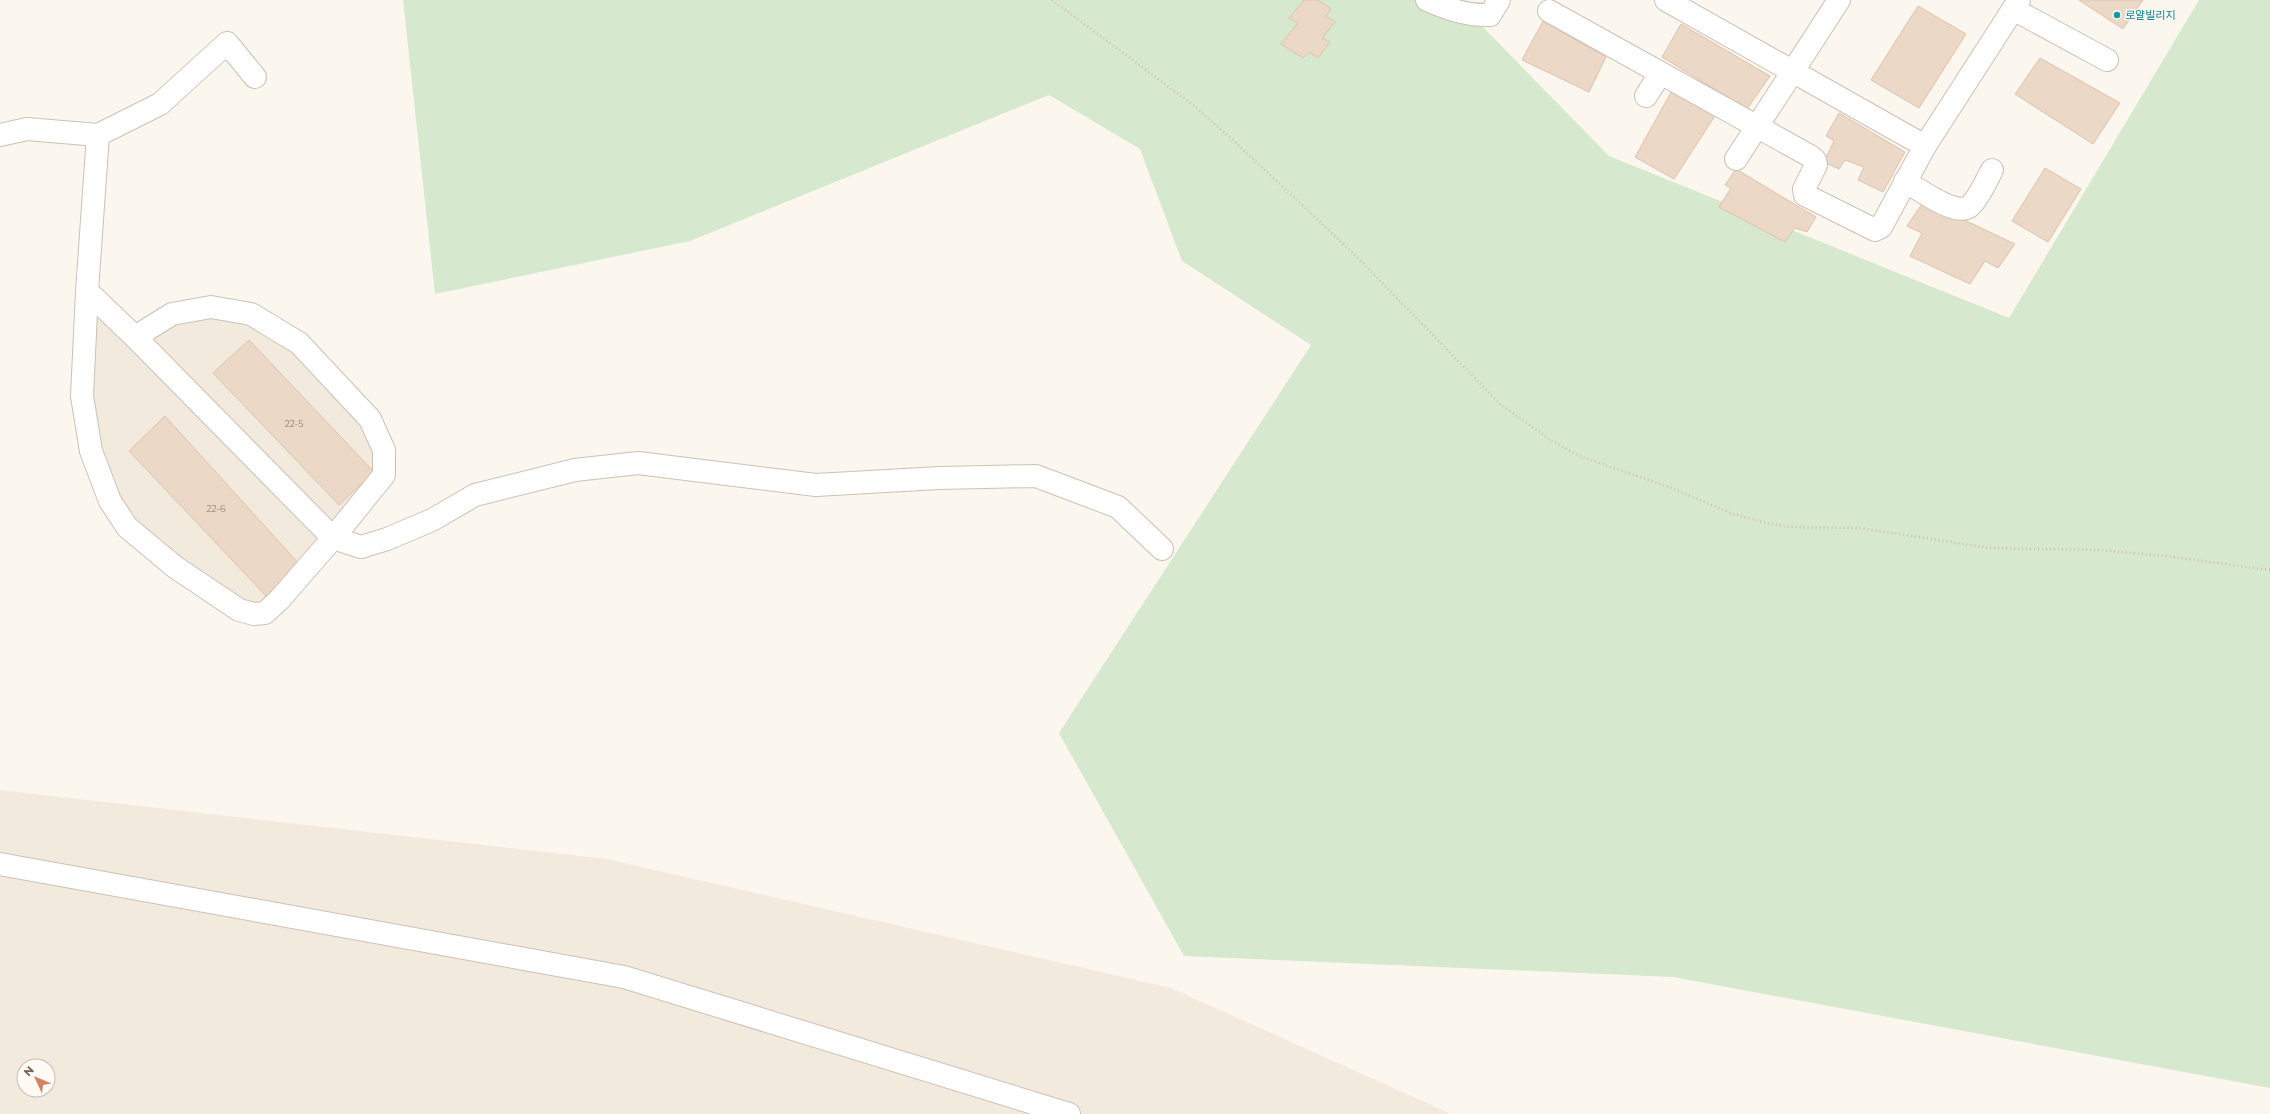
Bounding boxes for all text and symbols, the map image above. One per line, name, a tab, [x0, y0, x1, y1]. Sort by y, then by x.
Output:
place label: 로얄빌리지	[2125, 8, 2176, 22]
marker: 로얄빌리지	[2112, 10, 2122, 20]
house number: 22-5	[285, 418, 303, 429]
house number: 22-6	[206, 503, 226, 514]
north arrow	[16, 1058, 56, 1098]
text: N	[21, 1063, 37, 1079]

